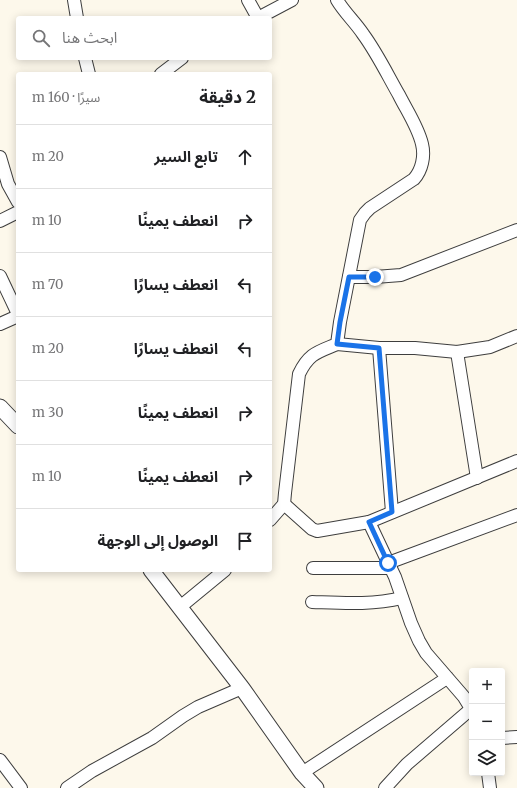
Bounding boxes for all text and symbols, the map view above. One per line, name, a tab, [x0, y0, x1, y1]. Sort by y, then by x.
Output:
search box	[16, 16, 272, 60]
icon: search	[30, 27, 52, 49]
text: ابحث هنا	[62, 28, 117, 47]
text: 2 دقيقة	[199, 86, 256, 108]
text: سيرًا · 160 m	[32, 89, 100, 106]
icon: ahead	[234, 146, 256, 168]
text: تابع السير	[154, 147, 218, 166]
text: 20 m	[32, 148, 64, 165]
icon: right	[234, 210, 256, 232]
text: انعطف يمينًا	[138, 211, 218, 230]
text: 10 m	[32, 212, 62, 229]
route end	[366, 268, 384, 286]
icon: left	[234, 274, 256, 296]
text: انعطف يسارًا	[134, 275, 218, 294]
text: 70 m	[32, 276, 63, 293]
icon: left	[234, 338, 256, 360]
text: انعطف يسارًا	[134, 339, 218, 358]
text: 20 m	[32, 340, 64, 357]
icon: right	[234, 402, 256, 424]
text: انعطف يمينًا	[138, 403, 218, 422]
text: 30 m	[32, 404, 64, 421]
icon: right	[234, 466, 256, 488]
text: انعطف يمينًا	[138, 467, 218, 486]
text: 10 m	[32, 468, 62, 485]
icon: arrive	[234, 530, 256, 552]
text: الوصول إلى الوجهة	[98, 531, 218, 550]
route start	[379, 554, 397, 572]
map controls	[469, 668, 505, 776]
button: +	[469, 668, 505, 704]
button: −	[469, 704, 505, 740]
button: layers	[469, 740, 505, 776]

